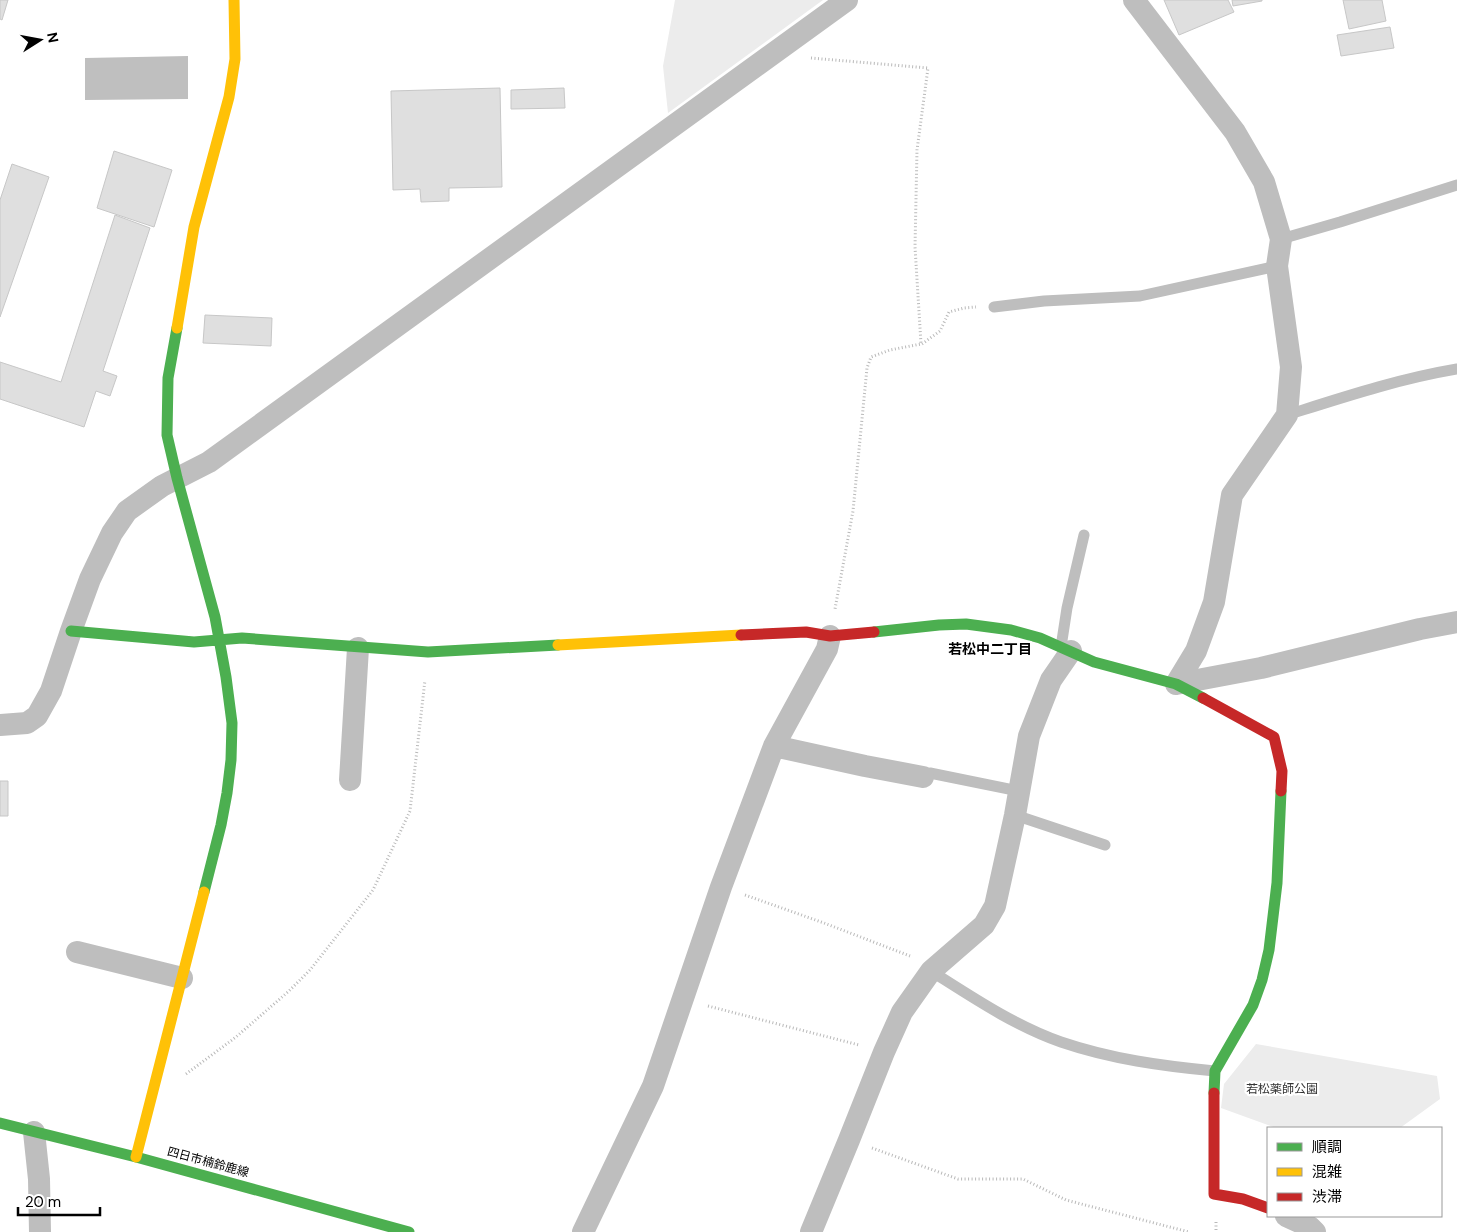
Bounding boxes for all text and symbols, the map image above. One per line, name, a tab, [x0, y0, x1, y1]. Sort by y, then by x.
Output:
north arrow	[15, 15, 65, 65]
text: N	[43, 31, 63, 44]
district label: 若松中二丁目	[948, 640, 1032, 658]
park label: 若松薬師公園	[1246, 1081, 1318, 1097]
legend	[1267, 1127, 1442, 1217]
text: 順調	[1312, 1137, 1342, 1157]
street label: 四日市楠鈴鹿線	[165, 1143, 251, 1181]
text: 混雑	[1312, 1162, 1342, 1182]
scale bar	[18, 1184, 100, 1216]
text: 渋滞	[1312, 1187, 1342, 1207]
text: 20 m	[25, 1192, 61, 1212]

